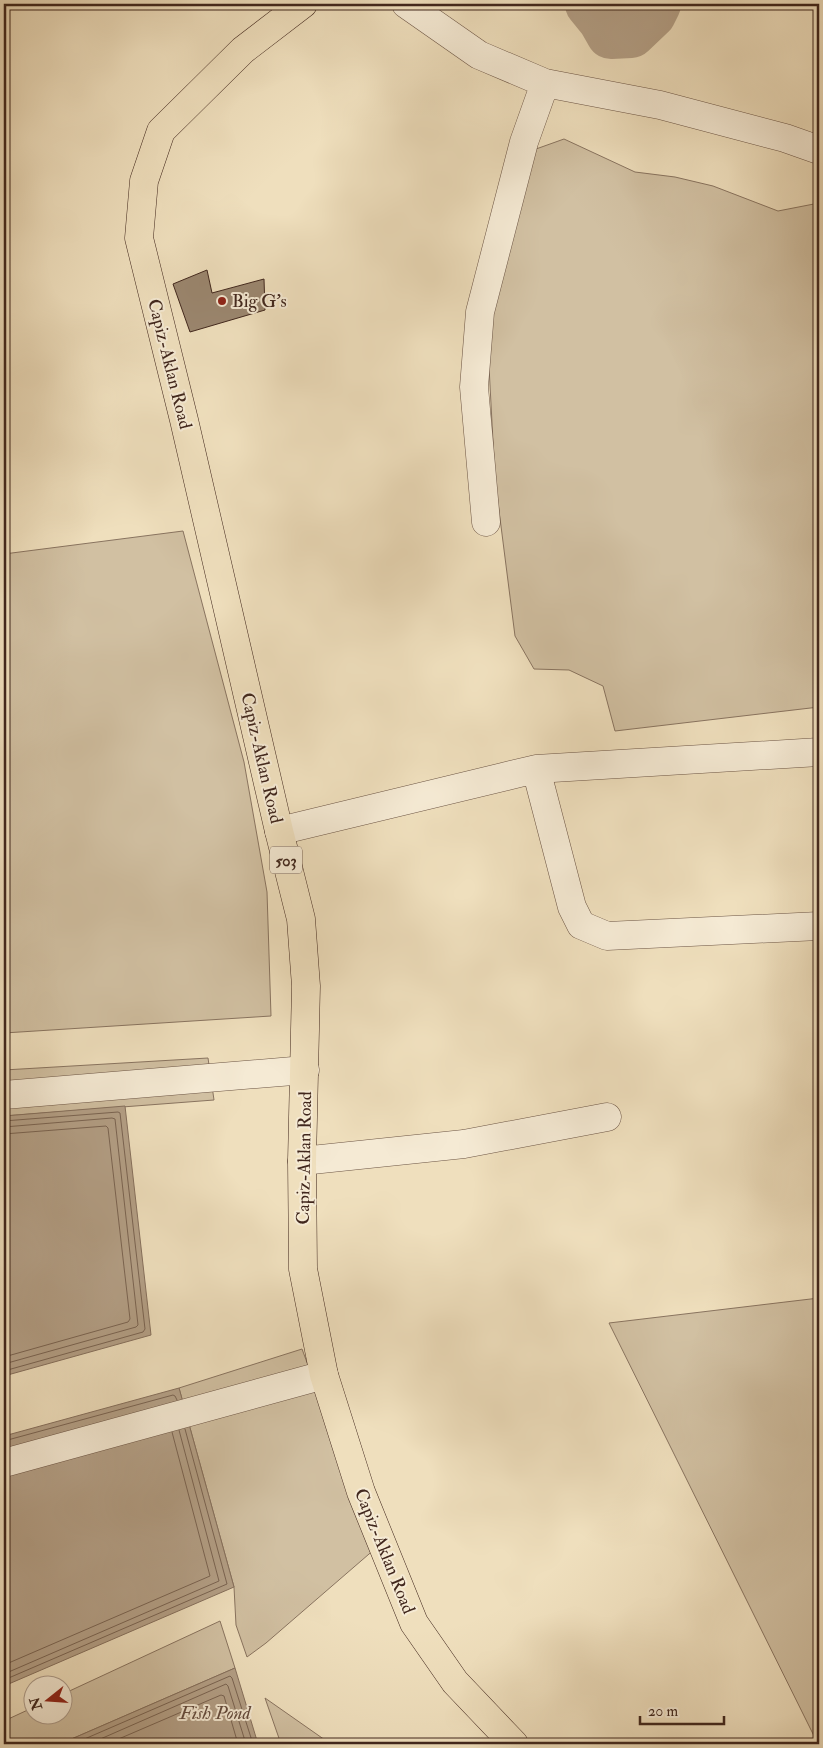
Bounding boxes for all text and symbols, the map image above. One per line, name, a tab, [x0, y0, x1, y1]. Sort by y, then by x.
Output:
place label: Big G's	[232, 290, 287, 313]
marker: Big G's	[216, 295, 228, 307]
street label: Capiz-Aklan Road	[142, 297, 197, 432]
street label: Capiz-Aklan Road	[235, 691, 288, 826]
road number: 503	[270, 846, 302, 874]
street label: Capiz-Aklan Road	[292, 1091, 317, 1225]
street label: Capiz-Aklan Road	[349, 1485, 420, 1617]
north arrow	[22, 1676, 72, 1726]
scale bar	[640, 1693, 724, 1725]
text: N	[26, 1695, 46, 1713]
water label: Fish Pond	[178, 1701, 252, 1725]
text: 20 m	[648, 1702, 678, 1721]

